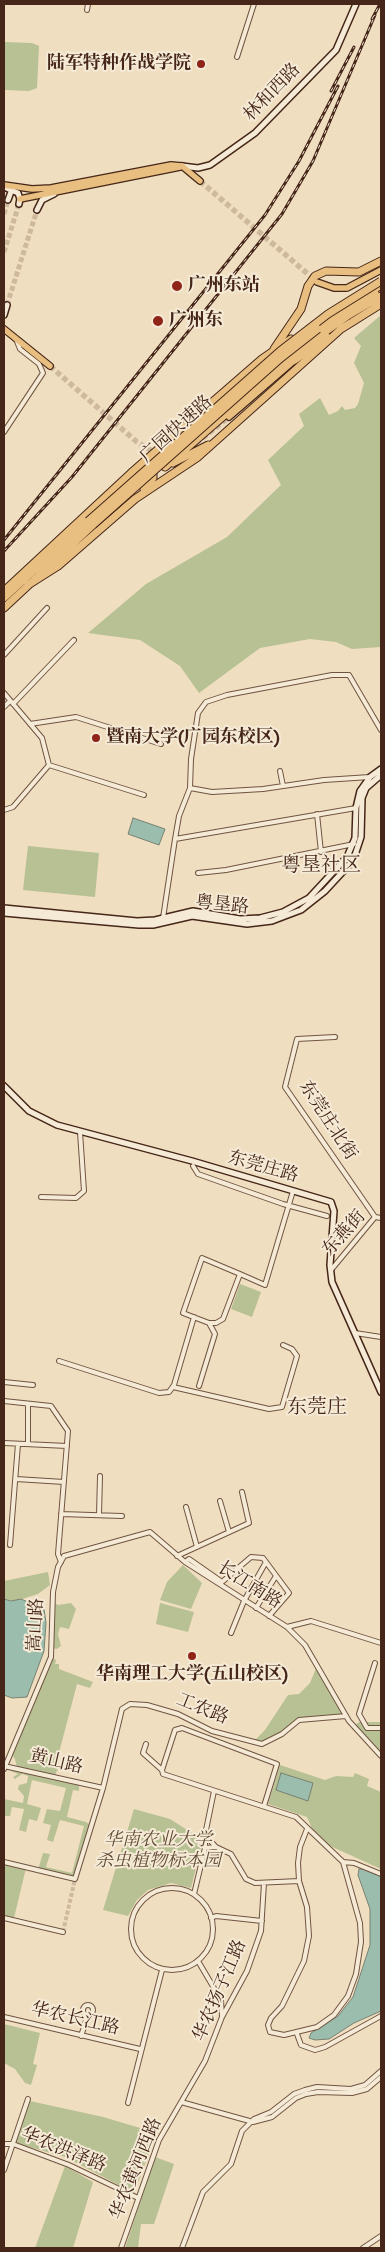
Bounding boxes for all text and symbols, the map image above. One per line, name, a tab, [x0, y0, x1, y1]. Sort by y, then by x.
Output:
place label: 陆军特种作战学院	[47, 53, 191, 75]
marker: 陆军特种作战学院	[195, 58, 207, 70]
street label: 林和西路	[240, 60, 306, 126]
place label: 广州东站	[188, 275, 260, 297]
marker: 广州东站	[170, 279, 184, 293]
place label: 广州东	[169, 310, 223, 332]
marker: 广州东	[151, 314, 165, 328]
street label: 广园快速路	[136, 392, 218, 468]
place label: 暨南大学(广园东校区)	[106, 727, 280, 749]
marker: 暨南大学(广园东校区)	[90, 732, 102, 744]
district label: 粤垦社区	[281, 855, 361, 879]
street label: 粤垦路	[194, 892, 250, 920]
street label: 东莞庄北街	[293, 1077, 361, 1165]
street label: 东莞庄路	[225, 1148, 301, 1188]
street label: 东燕街	[319, 1207, 371, 1261]
district label: 东莞庄	[287, 1397, 347, 1421]
street label: 长江南路	[213, 1558, 285, 1614]
street label: 嵩山路	[25, 1597, 49, 1653]
marker: 华南理工大学(五山校区)	[186, 1650, 198, 1662]
place label: 华南理工大学(五山校区)	[96, 1664, 288, 1686]
street label: 工农路	[173, 1690, 231, 1730]
street label: 黄山路	[27, 1746, 85, 1780]
park label: 华南农业大学 杀虫植物标本园	[95, 1830, 221, 1872]
street label: 华农扬子江路	[190, 1937, 252, 2045]
street label: 华农长江路	[29, 1999, 121, 2041]
street label: 华农黄河西路	[107, 2115, 167, 2223]
street label: 华农洪泽路	[17, 2124, 109, 2178]

